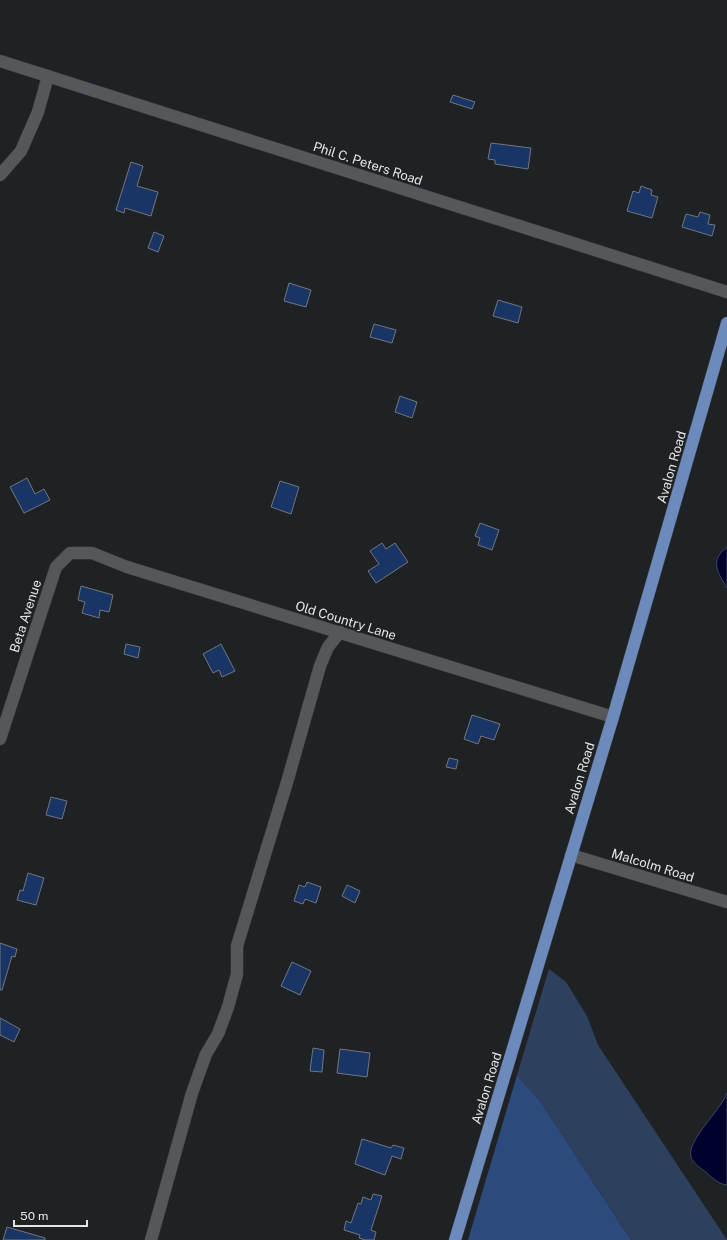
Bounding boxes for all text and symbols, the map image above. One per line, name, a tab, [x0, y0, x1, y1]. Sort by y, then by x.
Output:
street label: Phil C. Peters Road	[311, 139, 424, 188]
street label: Avalon Road	[654, 429, 689, 505]
street label: Beta Avenue	[7, 578, 44, 655]
street label: Old Country Lane	[294, 598, 398, 643]
street label: Avalon Road	[561, 740, 598, 816]
street label: Malcolm Road	[610, 846, 696, 885]
street label: Avalon Road	[468, 1050, 505, 1126]
scale bar	[14, 1202, 87, 1228]
text: 50 m	[20, 1209, 48, 1223]

